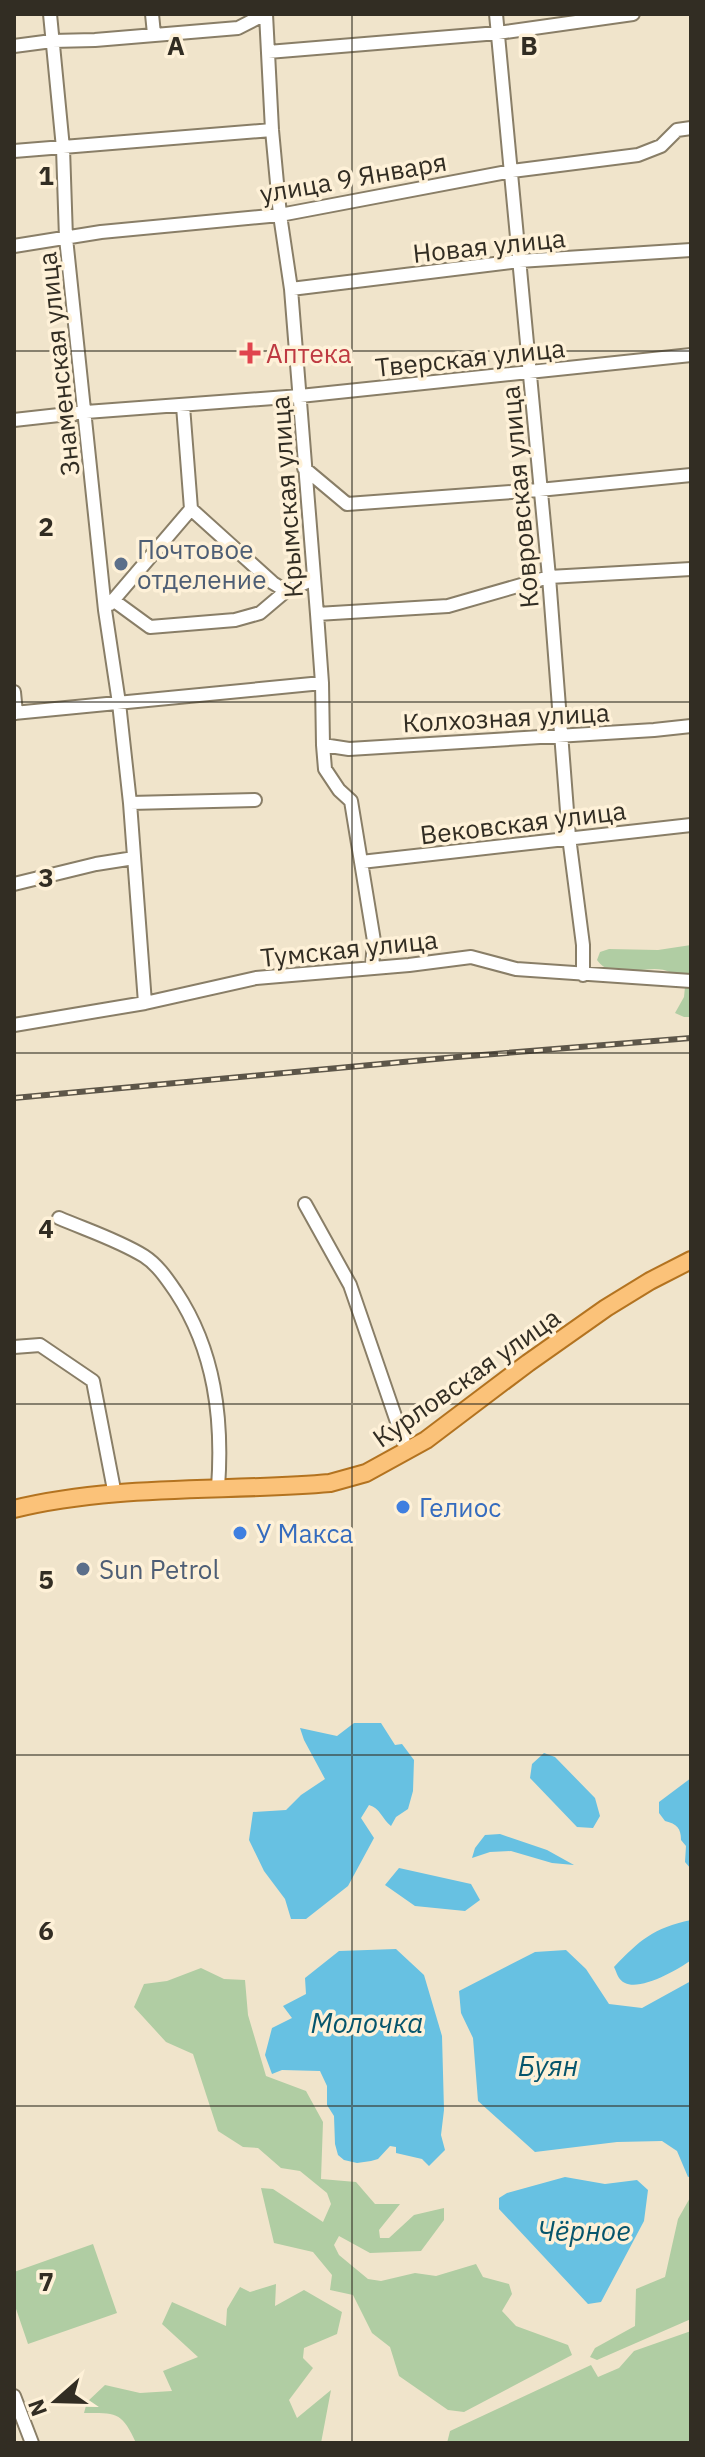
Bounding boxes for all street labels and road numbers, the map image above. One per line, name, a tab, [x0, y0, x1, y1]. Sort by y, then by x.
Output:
street label: улица 9 Января	[257, 144, 449, 210]
street label: Новая улица	[411, 220, 567, 270]
street label: Знаменская улица	[29, 250, 87, 478]
street label: Тверская улица	[373, 330, 567, 384]
street label: Ковровская улица	[492, 384, 546, 609]
street label: Крымская улица	[262, 395, 310, 599]
street label: Колхозная улица	[402, 695, 610, 739]
street label: Вековская улица	[418, 792, 628, 852]
street label: Тумская улица	[259, 922, 439, 974]
street label: Курловская улица	[366, 1300, 567, 1454]

